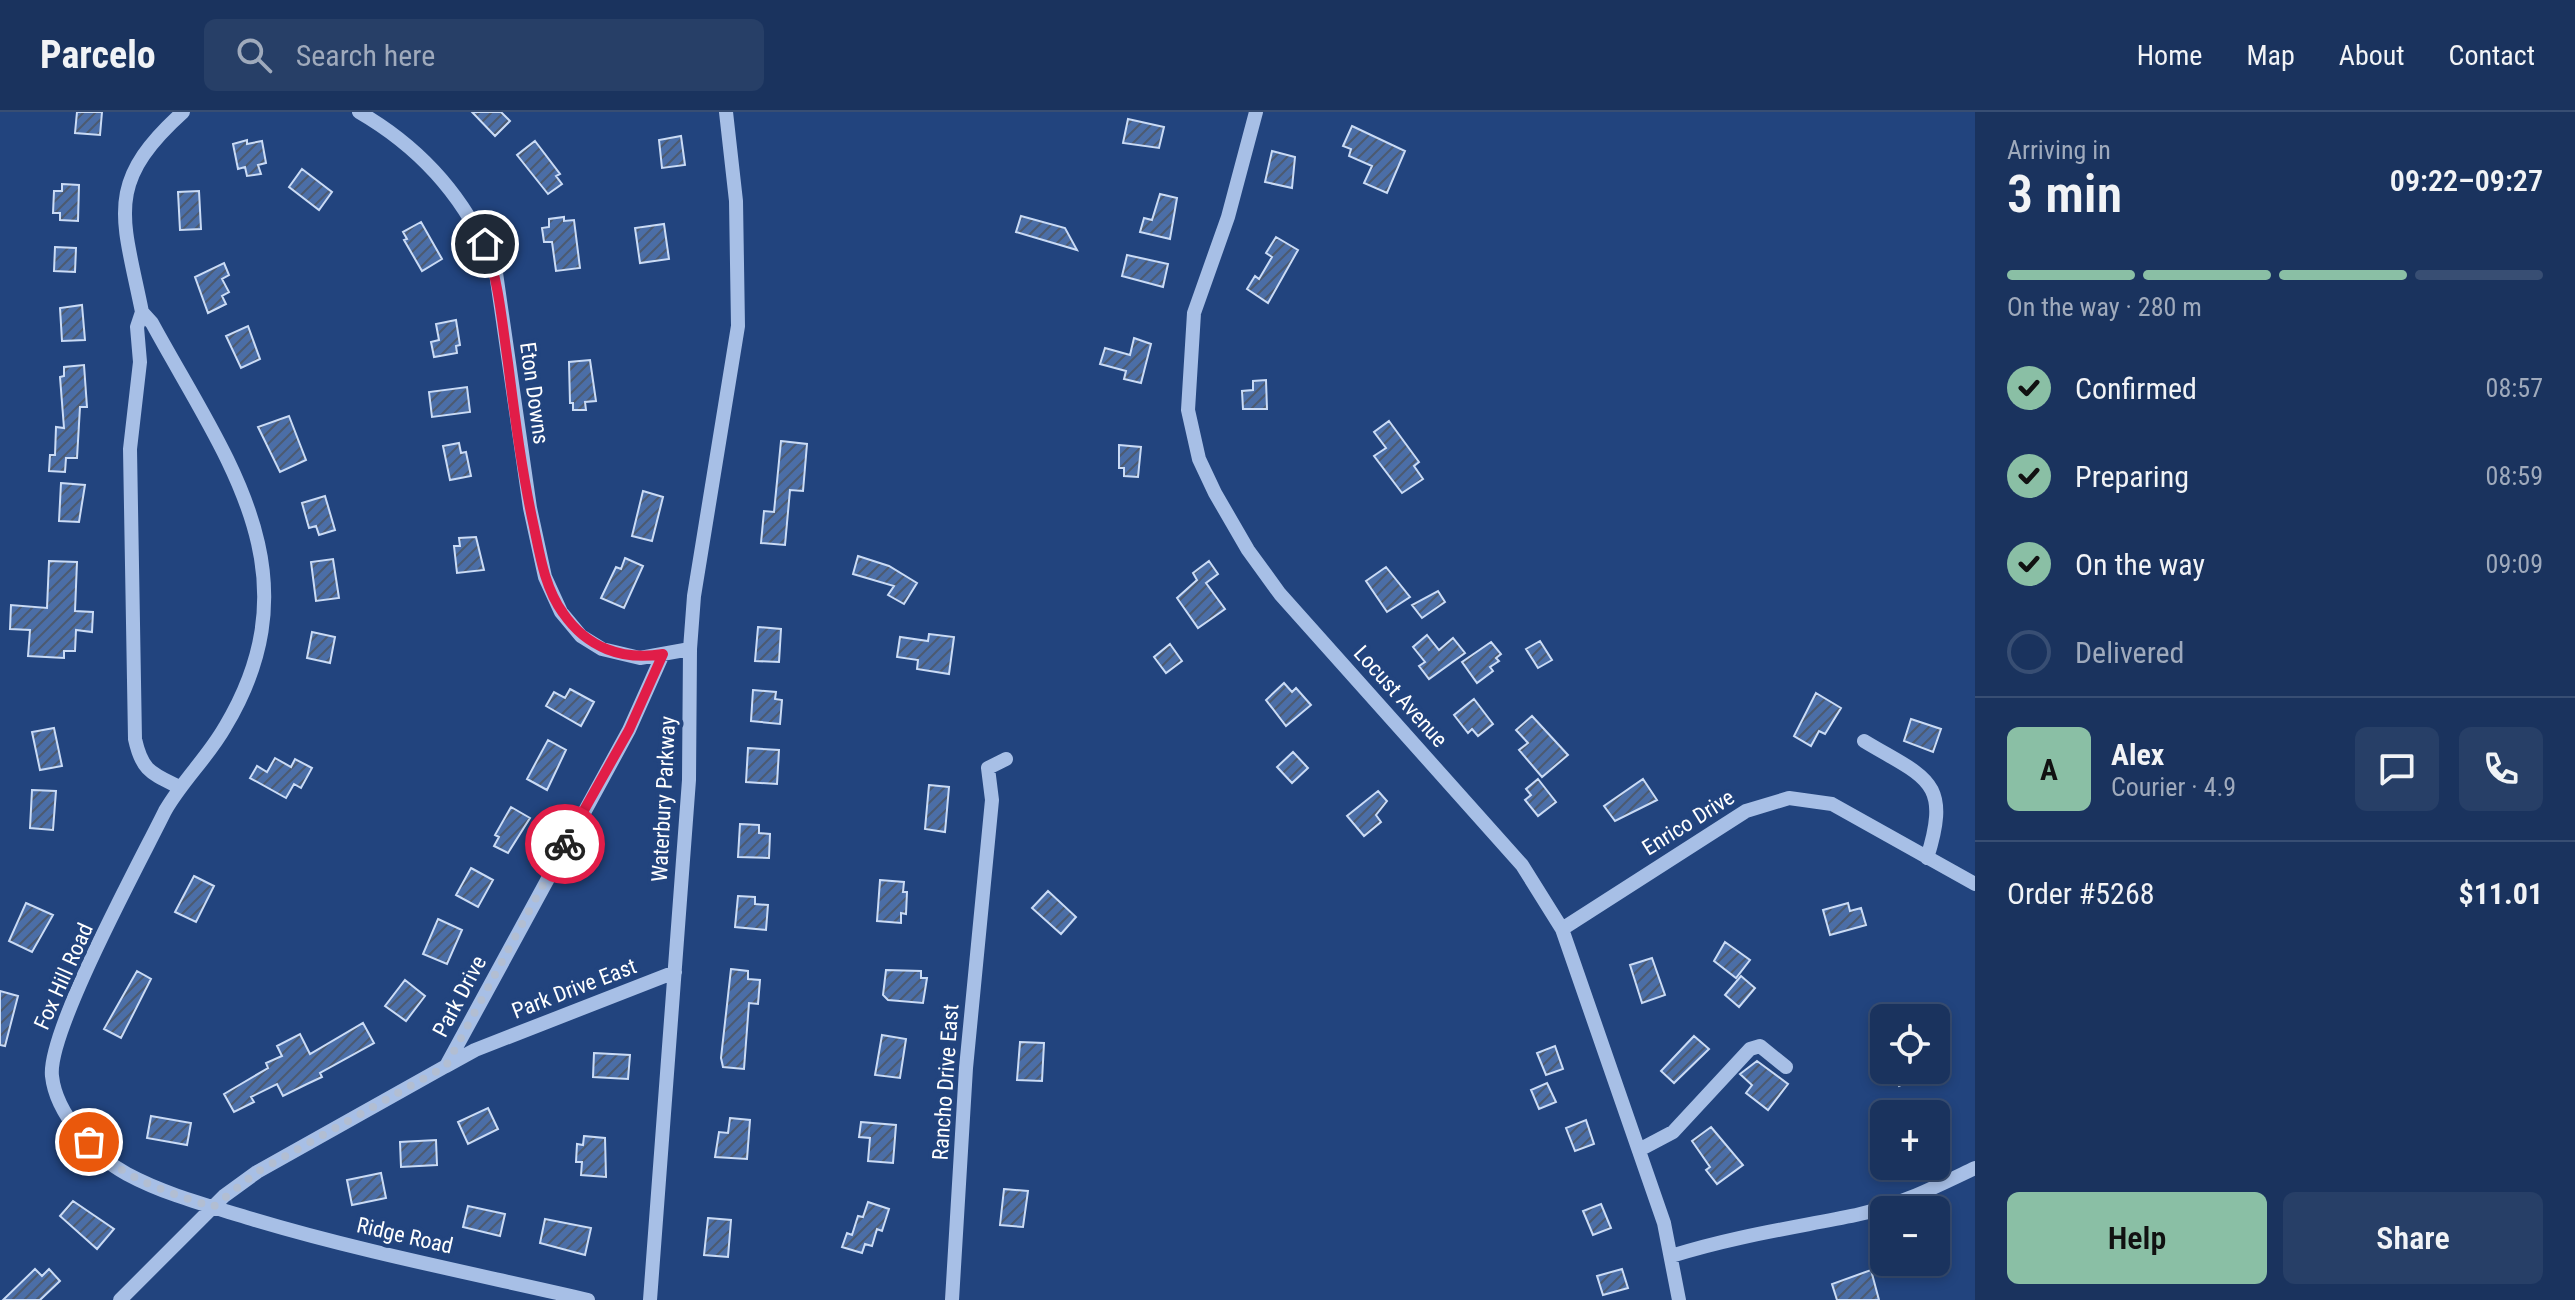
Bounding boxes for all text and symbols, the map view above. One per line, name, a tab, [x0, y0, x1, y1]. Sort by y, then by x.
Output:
search box	[204, 19, 764, 91]
text: Parcelo	[40, 33, 156, 77]
icon: search	[232, 33, 276, 77]
text: Search here	[296, 38, 435, 73]
text: Home	[2137, 39, 2202, 72]
text: Map	[2246, 39, 2295, 72]
text: About	[2339, 39, 2405, 72]
text: Contact	[2449, 39, 2535, 72]
text: Arriving in	[2007, 135, 2111, 165]
text: 09:22–09:27	[2390, 163, 2543, 198]
text: 3 min	[2007, 164, 2122, 225]
pin	[451, 210, 519, 278]
icon: home	[463, 222, 507, 266]
text: On the way · 280 m	[2007, 292, 2202, 322]
street label: Eton Downs	[515, 341, 554, 446]
icon: check	[2007, 366, 2051, 410]
text: Confirmed	[2075, 371, 2197, 406]
text: 08:57	[2486, 373, 2543, 403]
icon: check	[2007, 454, 2051, 498]
text: Preparing	[2075, 459, 2189, 494]
text: 08:59	[2486, 461, 2543, 491]
icon: check	[2007, 542, 2051, 586]
text: On the way	[2075, 547, 2205, 582]
text: 09:09	[2486, 549, 2543, 579]
text: Delivered	[2075, 635, 2184, 670]
street label: Locust Avenue	[1349, 641, 1452, 752]
street label: Waterbury Parkway	[647, 715, 680, 883]
button: chat	[2355, 727, 2439, 811]
button: phone	[2459, 727, 2543, 811]
text: Alex	[2111, 737, 2164, 772]
text: A	[2040, 752, 2058, 787]
text: Courier · 4.9	[2111, 772, 2236, 802]
street label: Enrico Drive	[1638, 784, 1739, 860]
courier	[525, 804, 605, 884]
icon: bike	[543, 822, 587, 866]
text: Order #5268	[2007, 876, 2155, 911]
text: $11.01	[2458, 876, 2543, 911]
street label: Fox Hill Road	[29, 919, 98, 1033]
street label: Park Drive	[428, 951, 491, 1041]
street label: Park Drive East	[508, 953, 640, 1024]
street label: Rancho Drive East	[928, 1003, 963, 1161]
map controls	[1870, 1004, 1950, 1276]
button: locate	[1870, 1004, 1950, 1084]
button: +	[1870, 1100, 1950, 1180]
pin	[55, 1108, 123, 1176]
icon: bag	[67, 1120, 111, 1164]
button: Help	[2007, 1192, 2267, 1284]
button: Share	[2283, 1192, 2543, 1284]
button: −	[1870, 1196, 1950, 1276]
street label: Ridge Road	[354, 1212, 455, 1259]

